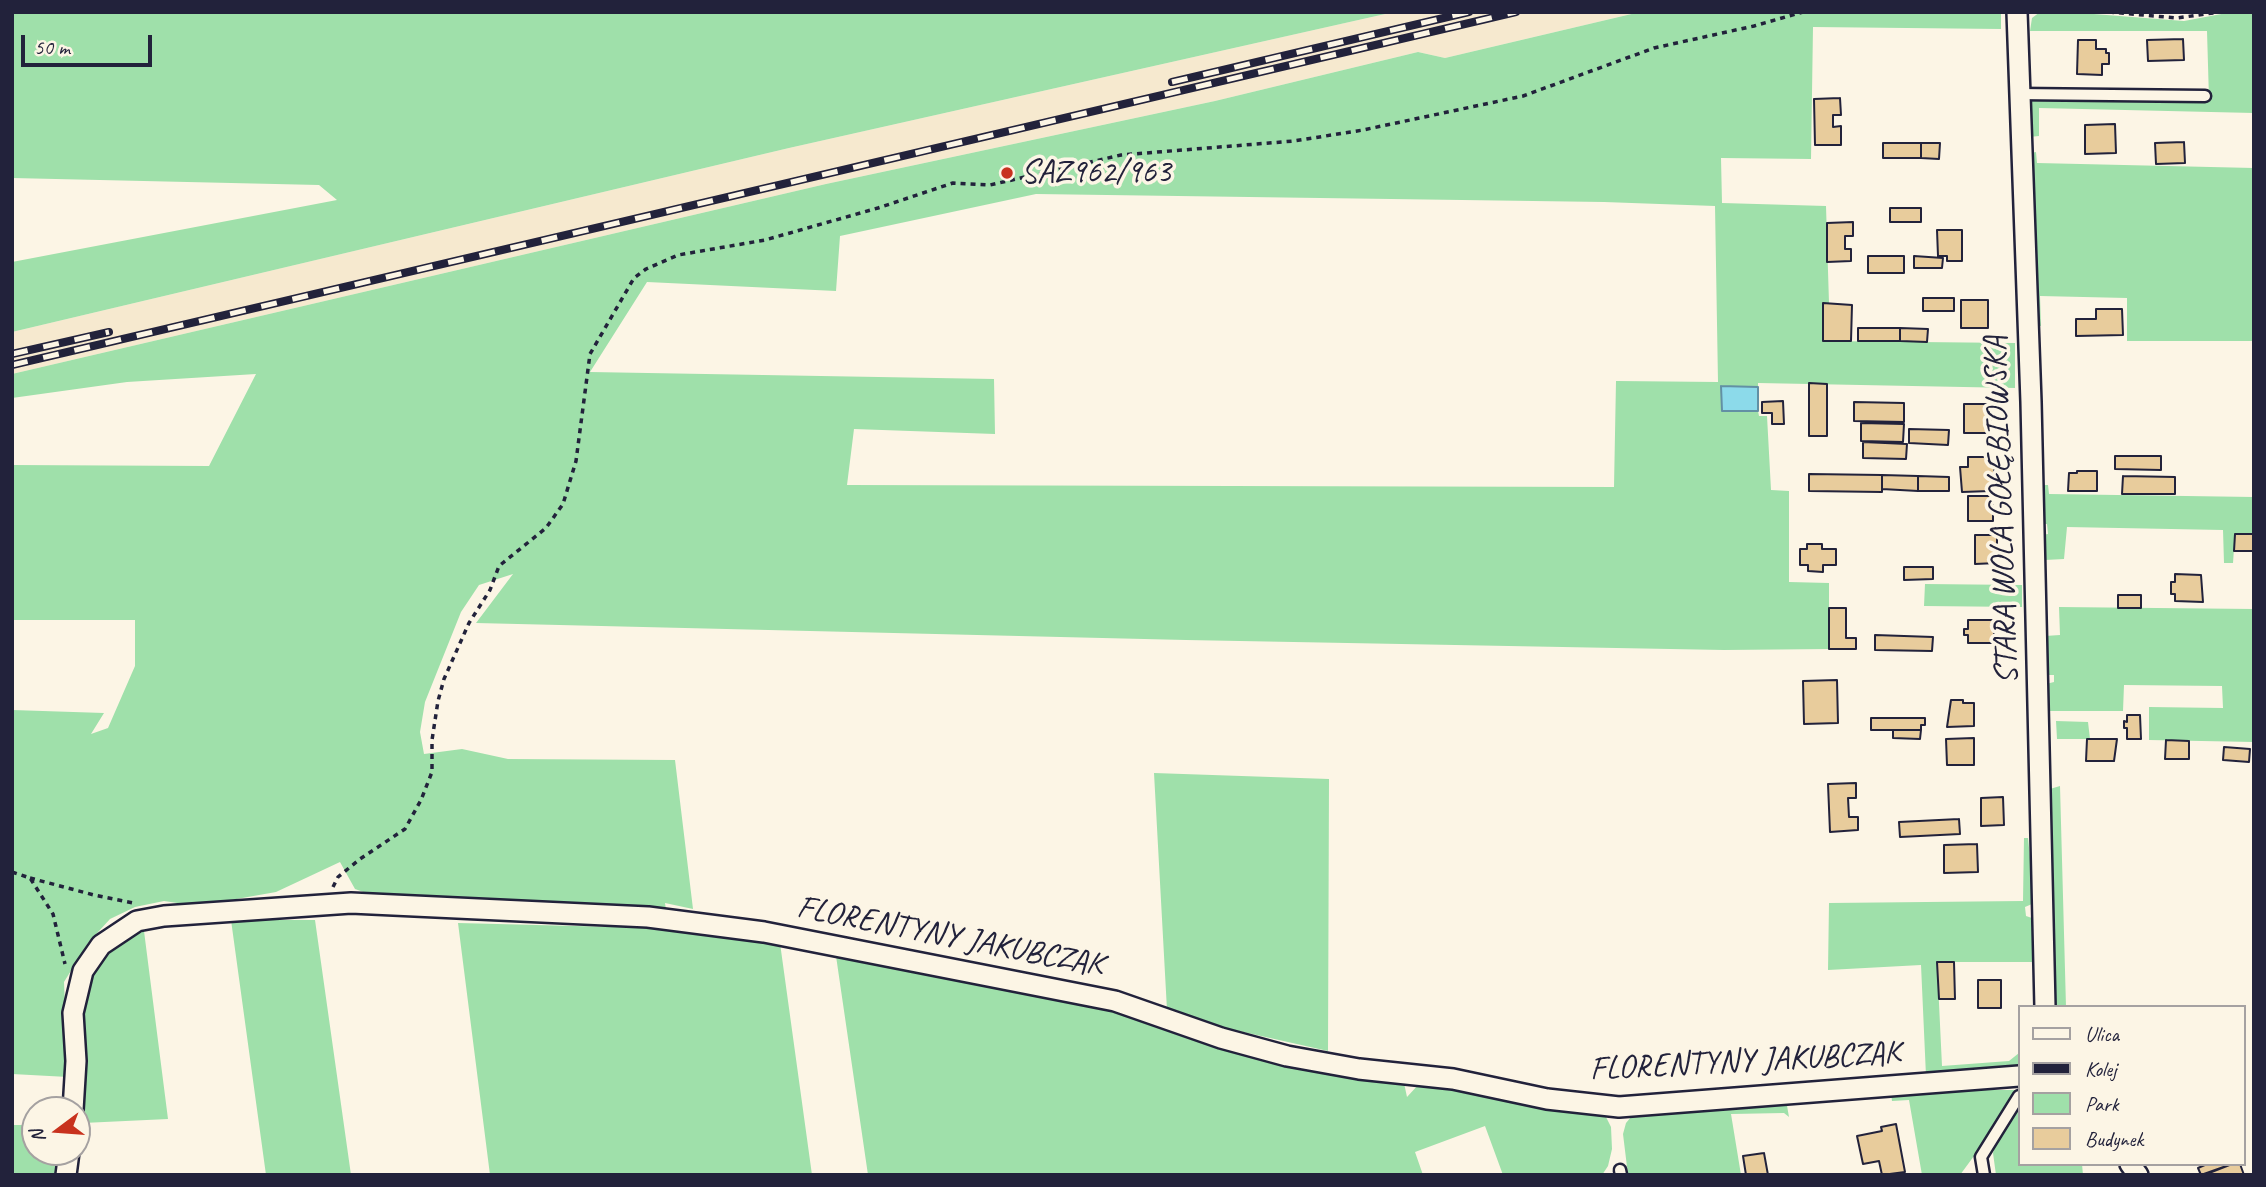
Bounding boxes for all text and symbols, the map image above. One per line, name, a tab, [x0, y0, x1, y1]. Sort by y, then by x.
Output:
scale bar	[24, 21, 156, 65]
text: 50 m	[34, 34, 70, 60]
place label: SAZ962/963	[1021, 153, 1171, 193]
marker: SAZ962/963	[999, 165, 1015, 181]
street label: STARA WOLA GOŁĘBIOWSKA	[1976, 335, 2028, 685]
street label: FLORENTYNY JAKUBCZAK	[794, 888, 1106, 986]
legend	[2018, 1005, 2245, 1166]
text: Ulica	[2085, 1021, 2119, 1047]
street label: FLORENTYNY JAKUBCZAK	[1589, 1034, 1901, 1090]
text: Kolej	[2085, 1056, 2116, 1082]
text: Park	[2085, 1091, 2118, 1117]
north arrow	[21, 1096, 91, 1166]
text: Budynek	[2085, 1126, 2143, 1152]
text: N	[25, 1127, 51, 1145]

